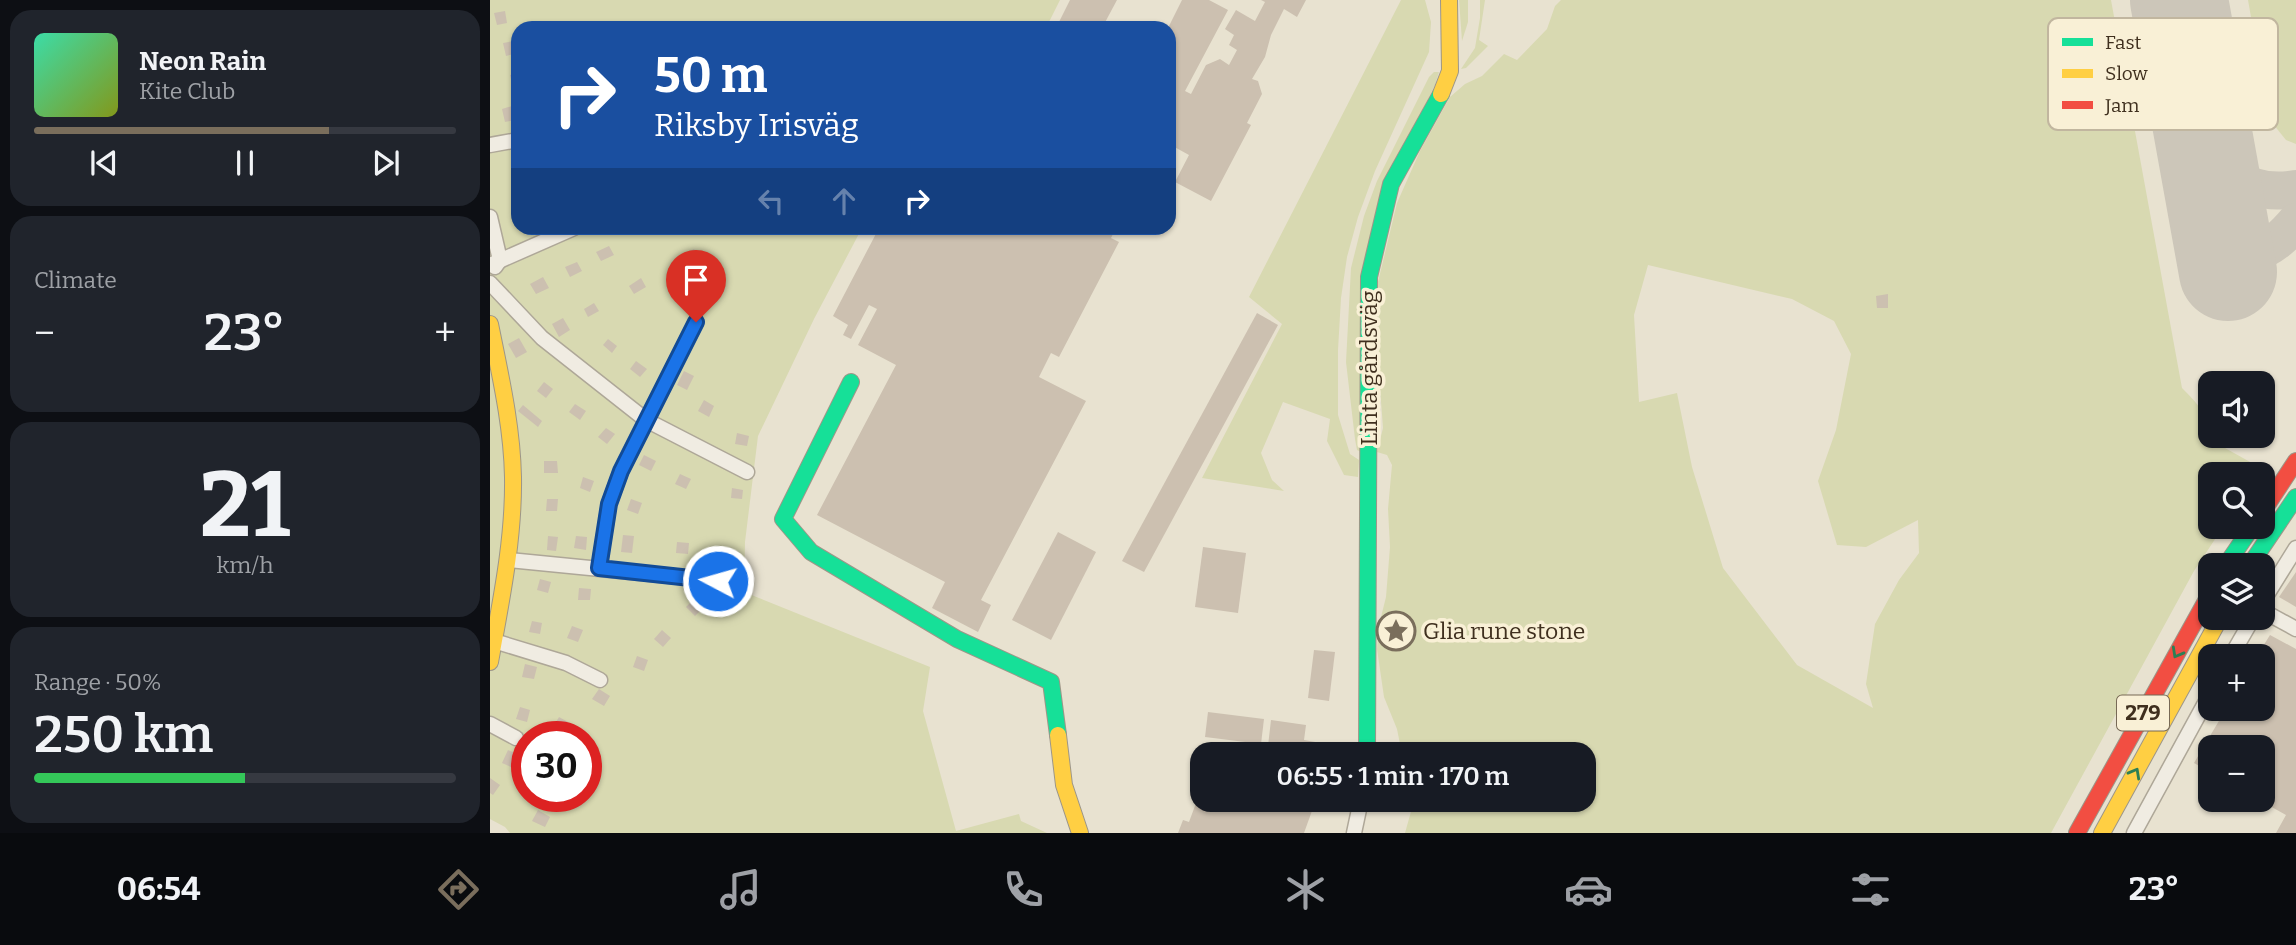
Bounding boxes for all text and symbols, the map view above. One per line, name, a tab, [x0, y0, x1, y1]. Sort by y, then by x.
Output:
legend	[2048, 18, 2278, 130]
text: Fast	[2105, 31, 2142, 54]
text: Neon Rain	[139, 46, 266, 77]
text: 50 m	[654, 46, 767, 105]
icon: right	[539, 49, 630, 140]
text: Slow	[2105, 62, 2148, 85]
text: Kite Club	[139, 77, 235, 105]
text: Jam	[2104, 94, 2139, 117]
text: Riksby Irisväg	[654, 106, 859, 144]
icon: previous	[85, 144, 123, 182]
icon: pause	[226, 144, 264, 182]
icon: next	[367, 144, 405, 182]
icon: left	[752, 182, 790, 220]
icon: ahead	[825, 182, 863, 220]
icon: right	[898, 182, 936, 220]
pin	[666, 250, 726, 322]
icon: arrive	[677, 261, 715, 299]
text: Climate	[34, 266, 117, 294]
street label: Linta gårdsväg	[1355, 290, 1383, 446]
text: 23°	[204, 301, 286, 364]
text: −	[34, 310, 55, 356]
text: +	[434, 310, 456, 356]
map controls	[2198, 371, 2275, 812]
button: sound	[2198, 371, 2275, 448]
text: 21	[200, 451, 290, 560]
button: search	[2198, 462, 2275, 539]
position arrow	[681, 544, 755, 618]
text: km/h	[217, 551, 273, 579]
button: layers	[2198, 553, 2275, 630]
place icon: Glia rune stone	[1375, 610, 1417, 652]
place label: Glia rune stone	[1423, 617, 1585, 645]
button: +	[2198, 644, 2275, 721]
one-way arrow	[2172, 646, 2185, 659]
text: Range · 50%	[34, 668, 162, 696]
road number: 279	[2117, 696, 2169, 730]
text: 250 km	[34, 703, 213, 766]
speed limit sign: 30	[511, 721, 602, 812]
button: −	[2198, 735, 2275, 812]
text: 06:55 · 1 min · 170 m	[1277, 761, 1509, 792]
one-way arrow	[2127, 768, 2140, 780]
icon: directions	[434, 865, 483, 914]
icon: music	[716, 865, 765, 914]
icon: phone	[999, 865, 1048, 914]
icon: climate	[1281, 865, 1330, 914]
icon: car	[1564, 865, 1613, 914]
icon: filters	[1846, 865, 1895, 914]
text: 06:54	[117, 870, 200, 908]
text: 23°	[2129, 870, 2179, 908]

